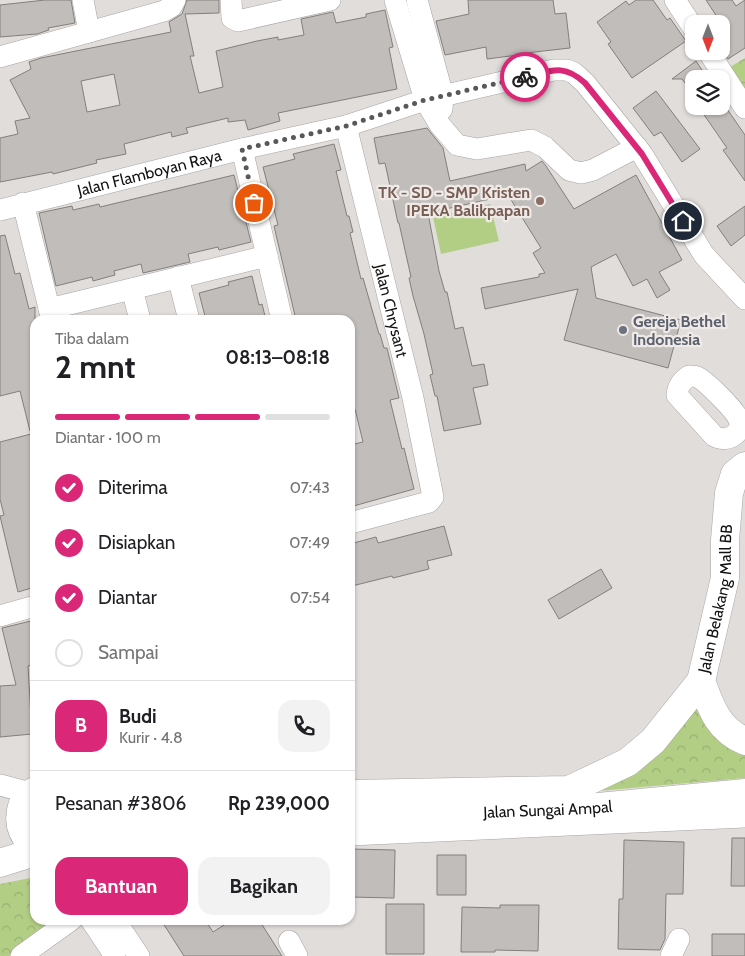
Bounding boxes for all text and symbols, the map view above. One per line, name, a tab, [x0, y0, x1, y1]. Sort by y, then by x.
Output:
north arrow	[685, 15, 730, 60]
map controls	[685, 15, 730, 115]
courier	[500, 52, 550, 102]
icon: bike	[511, 63, 539, 91]
button: layers	[685, 70, 730, 115]
street label: Jalan Flamboyan Raya	[74, 145, 224, 200]
pin	[233, 182, 275, 224]
place label: TK - SD - SMP Kristen IPEKA Balikpapan	[378, 183, 530, 220]
icon: bag	[240, 189, 268, 217]
marker: TK - SD - SMP Kristen IPEKA Balikpapan	[534, 195, 546, 207]
pin	[662, 200, 704, 242]
icon: home	[669, 207, 697, 235]
street label: Jalan Chrysant	[370, 261, 412, 360]
place label: Gereja Bethel Indonesia	[633, 312, 726, 349]
marker: Gereja Bethel Indonesia	[617, 324, 629, 336]
text: Tiba dalam	[55, 329, 129, 348]
text: 08:13–08:18	[226, 346, 330, 369]
text: 2 mnt	[55, 347, 135, 386]
text: Diantar · 100 m	[55, 428, 161, 447]
icon: check	[55, 474, 83, 502]
text: Diterima	[98, 476, 168, 499]
text: 07:43	[290, 478, 330, 497]
street label: Jalan Belakang Mall BB	[694, 523, 736, 676]
icon: check	[55, 529, 83, 557]
text: Disiapkan	[98, 531, 175, 554]
text: 07:49	[289, 533, 330, 552]
icon: check	[55, 584, 83, 612]
text: Diantar	[98, 586, 157, 609]
text: 07:54	[290, 588, 330, 607]
text: Sampai	[98, 641, 159, 664]
button: phone	[278, 700, 330, 752]
text: Budi	[119, 705, 157, 728]
text: B	[75, 714, 87, 737]
text: Kurir · 4.8	[119, 728, 183, 747]
text: Pesanan #3806	[55, 792, 186, 815]
text: Rp 239,000	[228, 792, 330, 815]
street label: Jalan Sungai Ampal	[482, 797, 613, 822]
button: Bantuan	[55, 857, 188, 915]
button: Bagikan	[198, 857, 330, 915]

